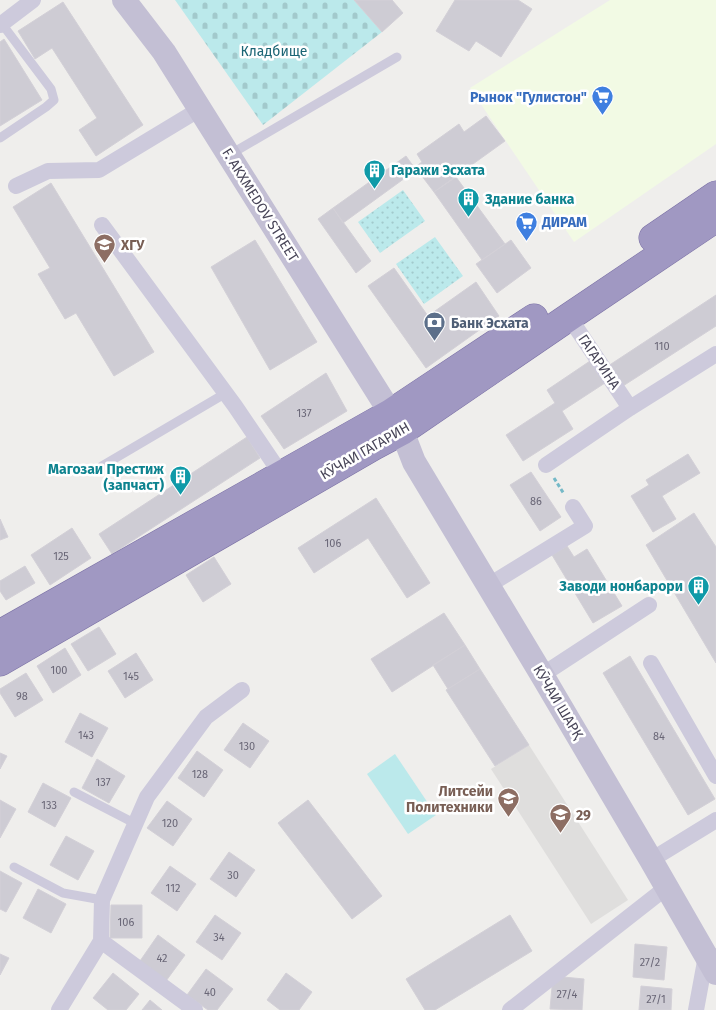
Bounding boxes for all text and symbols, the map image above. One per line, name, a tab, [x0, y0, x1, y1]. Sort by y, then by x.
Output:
park label: Кладбище	[241, 43, 307, 60]
supermarket icon: Рынок "Гулистон"	[591, 85, 615, 116]
place label: Рынок "Гулистон"	[470, 89, 587, 106]
street label: F. AKXMEDOV STREET	[218, 145, 302, 265]
building icon: Гаражи Эсхата	[363, 158, 387, 189]
place label: Гаражи Эсхата	[391, 162, 485, 179]
building icon: Здание банка	[457, 187, 481, 218]
place label: Здание банка	[484, 191, 575, 208]
supermarket icon: ДИРАМ	[514, 210, 538, 241]
place label: ДИРАМ	[541, 214, 587, 231]
school or university icon: ХГУ	[93, 233, 117, 264]
place label: ХГУ	[120, 237, 145, 254]
bank icon: Банк Эсхата	[423, 311, 447, 342]
place label: Банк Эсхата	[451, 315, 529, 332]
street label: ГАГАРИНА	[574, 331, 624, 393]
house number: 110	[654, 340, 670, 353]
house number: 137	[296, 407, 312, 420]
street label: КӮЧАИ ГАГАРИН	[317, 419, 413, 483]
place label: Магозаи Престиж (запчаст)	[48, 461, 164, 494]
building icon: Магозаи Престиж (запчаст)	[168, 465, 192, 496]
house number: 86	[530, 495, 542, 508]
house number: 106	[325, 537, 342, 550]
house number: 125	[53, 550, 69, 563]
building icon: Заводи нонбарори	[687, 574, 711, 605]
place label: Заводи нонбарори	[558, 578, 683, 595]
street label: КӮЧАИ ШАРҚ	[529, 662, 587, 743]
house number: 100	[50, 664, 68, 677]
house number: 145	[123, 670, 139, 683]
house number: 98	[16, 690, 28, 703]
house number: 143	[78, 729, 94, 742]
house number: 84	[653, 730, 665, 743]
house number: 130	[239, 740, 255, 753]
house number: 128	[192, 768, 208, 781]
house number: 137	[95, 776, 111, 789]
place label: Литсейи Политехники	[406, 783, 493, 816]
school or university icon: Литсейи Политехники	[497, 787, 521, 818]
house number: 133	[41, 799, 57, 812]
school or university icon: 29	[548, 803, 572, 834]
place label: 29	[576, 807, 591, 824]
house number: 120	[162, 817, 178, 830]
house number: 30	[227, 869, 239, 882]
house number: 112	[166, 882, 180, 895]
house number: 106	[118, 916, 135, 929]
house number: 34	[213, 931, 225, 944]
house number: 42	[156, 952, 168, 965]
house number: 27/2	[640, 956, 660, 969]
house number: 40	[204, 986, 216, 999]
house number: 27/4	[557, 988, 578, 1001]
house number: 27/1	[646, 993, 666, 1006]

